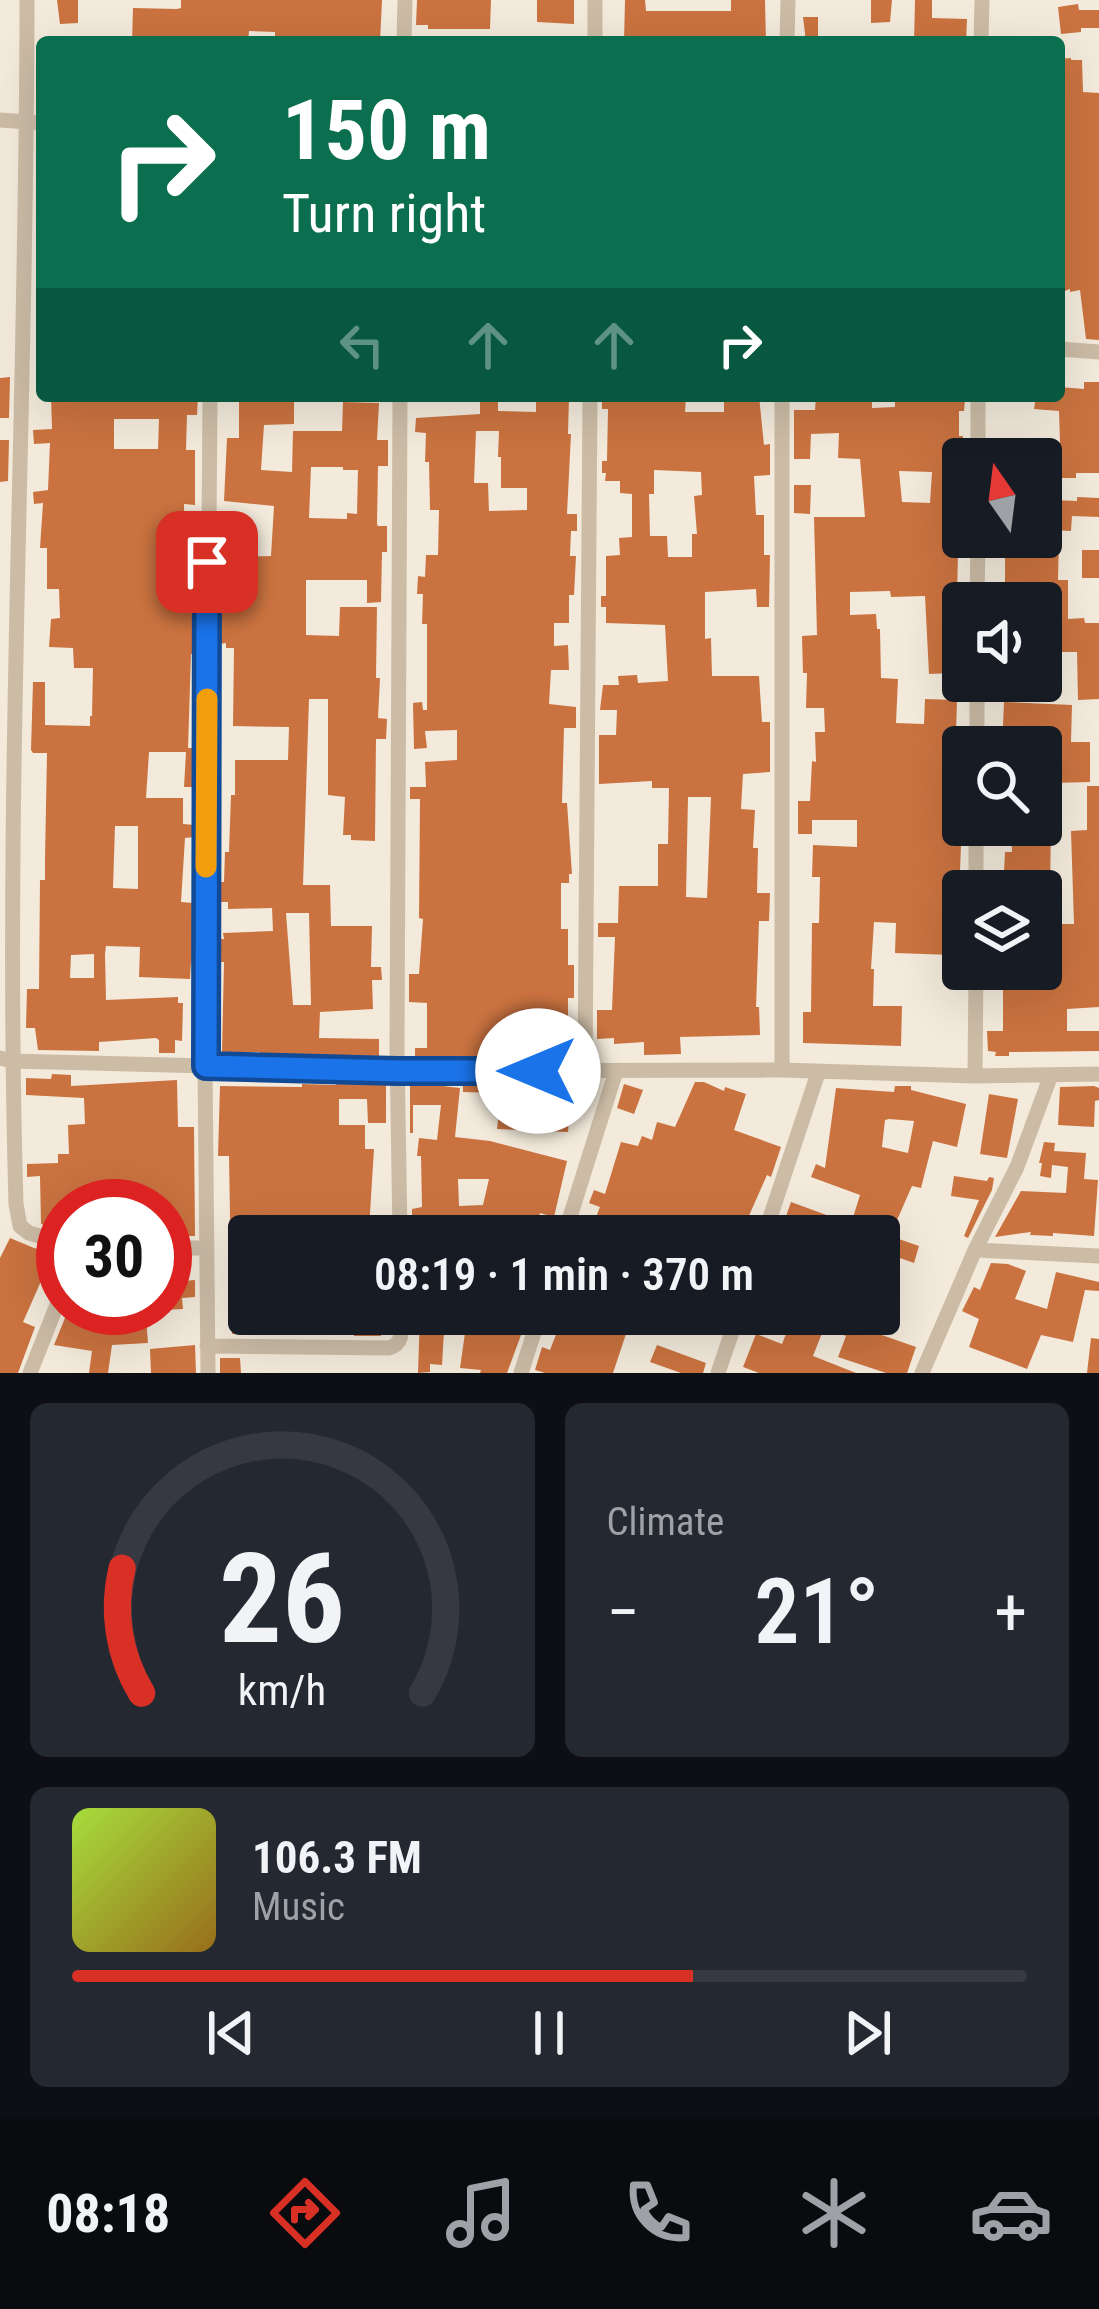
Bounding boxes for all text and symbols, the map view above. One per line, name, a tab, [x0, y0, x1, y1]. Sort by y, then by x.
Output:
text: 150 m	[282, 81, 491, 180]
icon: right	[84, 84, 240, 240]
text: Turn right	[282, 182, 486, 245]
icon: left	[329, 312, 395, 378]
icon: ahead	[455, 312, 521, 378]
icon: ahead	[581, 312, 647, 378]
icon: right	[707, 312, 773, 378]
north arrow	[942, 438, 1062, 558]
map controls	[942, 438, 1062, 990]
pin	[156, 511, 258, 613]
icon: arrive	[174, 529, 240, 595]
button: sound	[942, 582, 1062, 702]
button: search	[942, 726, 1062, 846]
button: layers	[942, 870, 1062, 990]
position arrow	[475, 1008, 601, 1134]
speed limit sign: 30	[36, 1179, 192, 1335]
text: 08:19 · 1 min · 370 m	[374, 1248, 754, 1301]
text: Climate	[607, 1499, 724, 1545]
text: 26	[219, 1526, 345, 1672]
text: 21°	[754, 1560, 879, 1665]
text: −	[607, 1574, 640, 1651]
text: +	[994, 1574, 1027, 1651]
text: km/h	[238, 1665, 326, 1715]
text: 106.3 FM	[252, 1831, 422, 1884]
text: Music	[252, 1884, 345, 1930]
icon: previous	[198, 2000, 264, 2066]
icon: pause	[516, 2000, 582, 2066]
icon: next	[835, 2000, 901, 2066]
icon: directions	[263, 2171, 347, 2255]
icon: music	[439, 2171, 523, 2255]
icon: phone	[616, 2171, 700, 2255]
icon: climate	[792, 2171, 876, 2255]
icon: car	[969, 2171, 1053, 2255]
text: 08:18	[46, 2182, 170, 2245]

